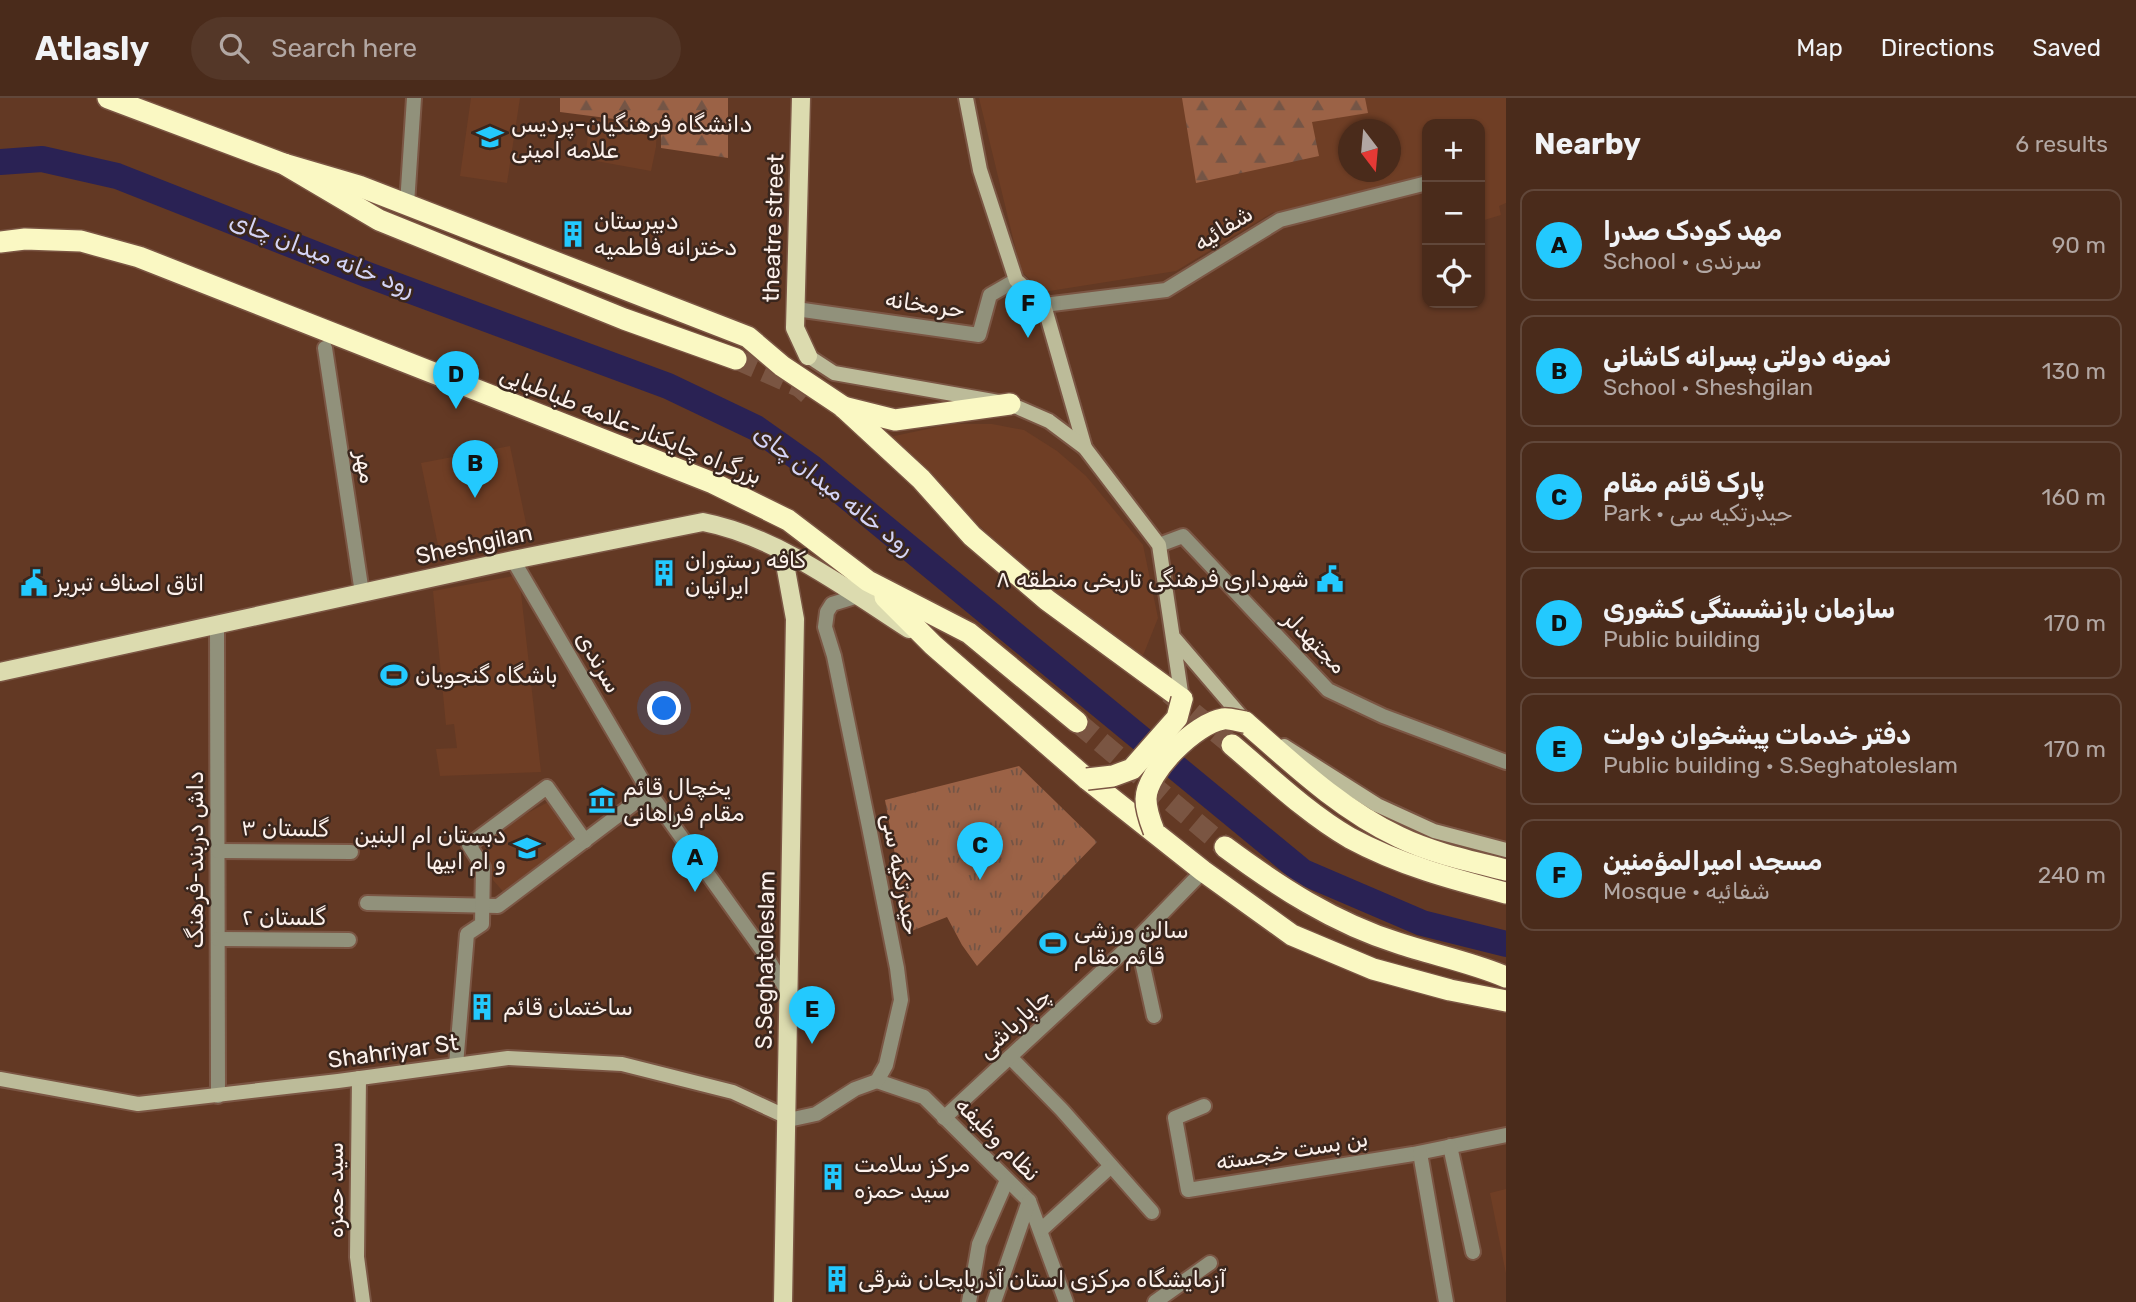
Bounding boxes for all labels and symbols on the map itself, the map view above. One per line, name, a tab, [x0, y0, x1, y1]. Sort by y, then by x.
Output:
place label: دانشگاه فرهنگیان-پردیس علامه امینی	[511, 110, 752, 164]
north arrow	[1338, 119, 1401, 182]
school or university icon: دانشگاه فرهنگیان-پردیس علامه امینی	[475, 122, 505, 152]
street label: theatre street	[756, 153, 790, 303]
street label: شفائیه	[1188, 199, 1258, 257]
water label: رود خانه میدان چای	[226, 206, 418, 302]
place label: دبیرستان دخترانه فاطمیه	[594, 207, 737, 261]
building icon: دبیرستان دخترانه فاطمیه	[558, 219, 588, 249]
pin: F	[1005, 280, 1051, 338]
street label: حرمخانه	[883, 285, 967, 323]
pin: D	[433, 351, 479, 409]
street label: بزرگراه چایکنار-علامه طباطبایی	[496, 360, 766, 490]
water label: رود خانه میدان چای	[748, 419, 920, 561]
pin: B	[452, 440, 498, 498]
street label: مهر	[349, 446, 382, 486]
street label: Sheshgilan	[413, 518, 535, 570]
place label: کافه رستوران ایرانیان	[685, 546, 807, 600]
building icon: کافه رستوران ایرانیان	[649, 558, 679, 588]
public building icon: شهرداری فرهنگی تاریخی منطقه ۸	[1315, 564, 1345, 594]
place label: شهرداری فرهنگی تاریخی منطقه ۸	[996, 565, 1309, 593]
public building icon: اتاق اصناف تبریز	[19, 568, 49, 598]
place label: اتاق اصناف تبریز	[53, 569, 204, 597]
street label: مجتهدلر	[1276, 603, 1352, 679]
street label: سرندی	[570, 626, 628, 698]
sports icon: باشگاه گنجویان	[379, 660, 409, 690]
place label: باشگاه گنجویان	[415, 661, 558, 689]
your location	[647, 691, 681, 725]
street label: داش دربند-فرهنگ	[181, 771, 209, 949]
place label: یخچال قائم مقام فراهانی	[623, 773, 744, 828]
museum icon: یخچال قائم مقام فراهانی	[587, 785, 617, 815]
street label: حیدرتکیه سی	[876, 811, 926, 937]
street label: گلستان ۳	[241, 813, 330, 843]
place label: دبستان ام البنین و ام ابیها	[355, 821, 506, 876]
pin: C	[957, 822, 1003, 880]
school or university icon: دبستان ام البنین و ام ابیها	[512, 833, 542, 863]
pin: A	[672, 834, 718, 892]
street label: S.Seghatoleslam	[749, 870, 781, 1050]
street label: گلستان ۲	[242, 903, 327, 931]
place label: سالن ورزشی قائم مقام	[1074, 916, 1189, 971]
sports icon: سالن ورزشی قائم مقام	[1038, 928, 1068, 958]
street label: چاپارباشی	[971, 982, 1058, 1066]
pin: E	[789, 986, 835, 1044]
building icon: ساختمان قائم	[467, 992, 497, 1022]
place label: ساختمان قائم	[503, 993, 633, 1022]
street label: Shahriyar St	[326, 1028, 460, 1074]
street label: نظام وظیفه	[949, 1091, 1046, 1188]
street label: بن بست خجسته	[1214, 1124, 1370, 1176]
street label: سید حمزه	[321, 1142, 349, 1238]
place label: مرکز سلامت سید حمزه	[854, 1150, 970, 1204]
building icon: مرکز سلامت سید حمزه	[818, 1162, 848, 1192]
building icon: آزمایشگاه مرکزی استان آذربایجان شرقی	[822, 1264, 852, 1294]
place label: آزمایشگاه مرکزی استان آذربایجان شرقی	[858, 1265, 1226, 1293]

